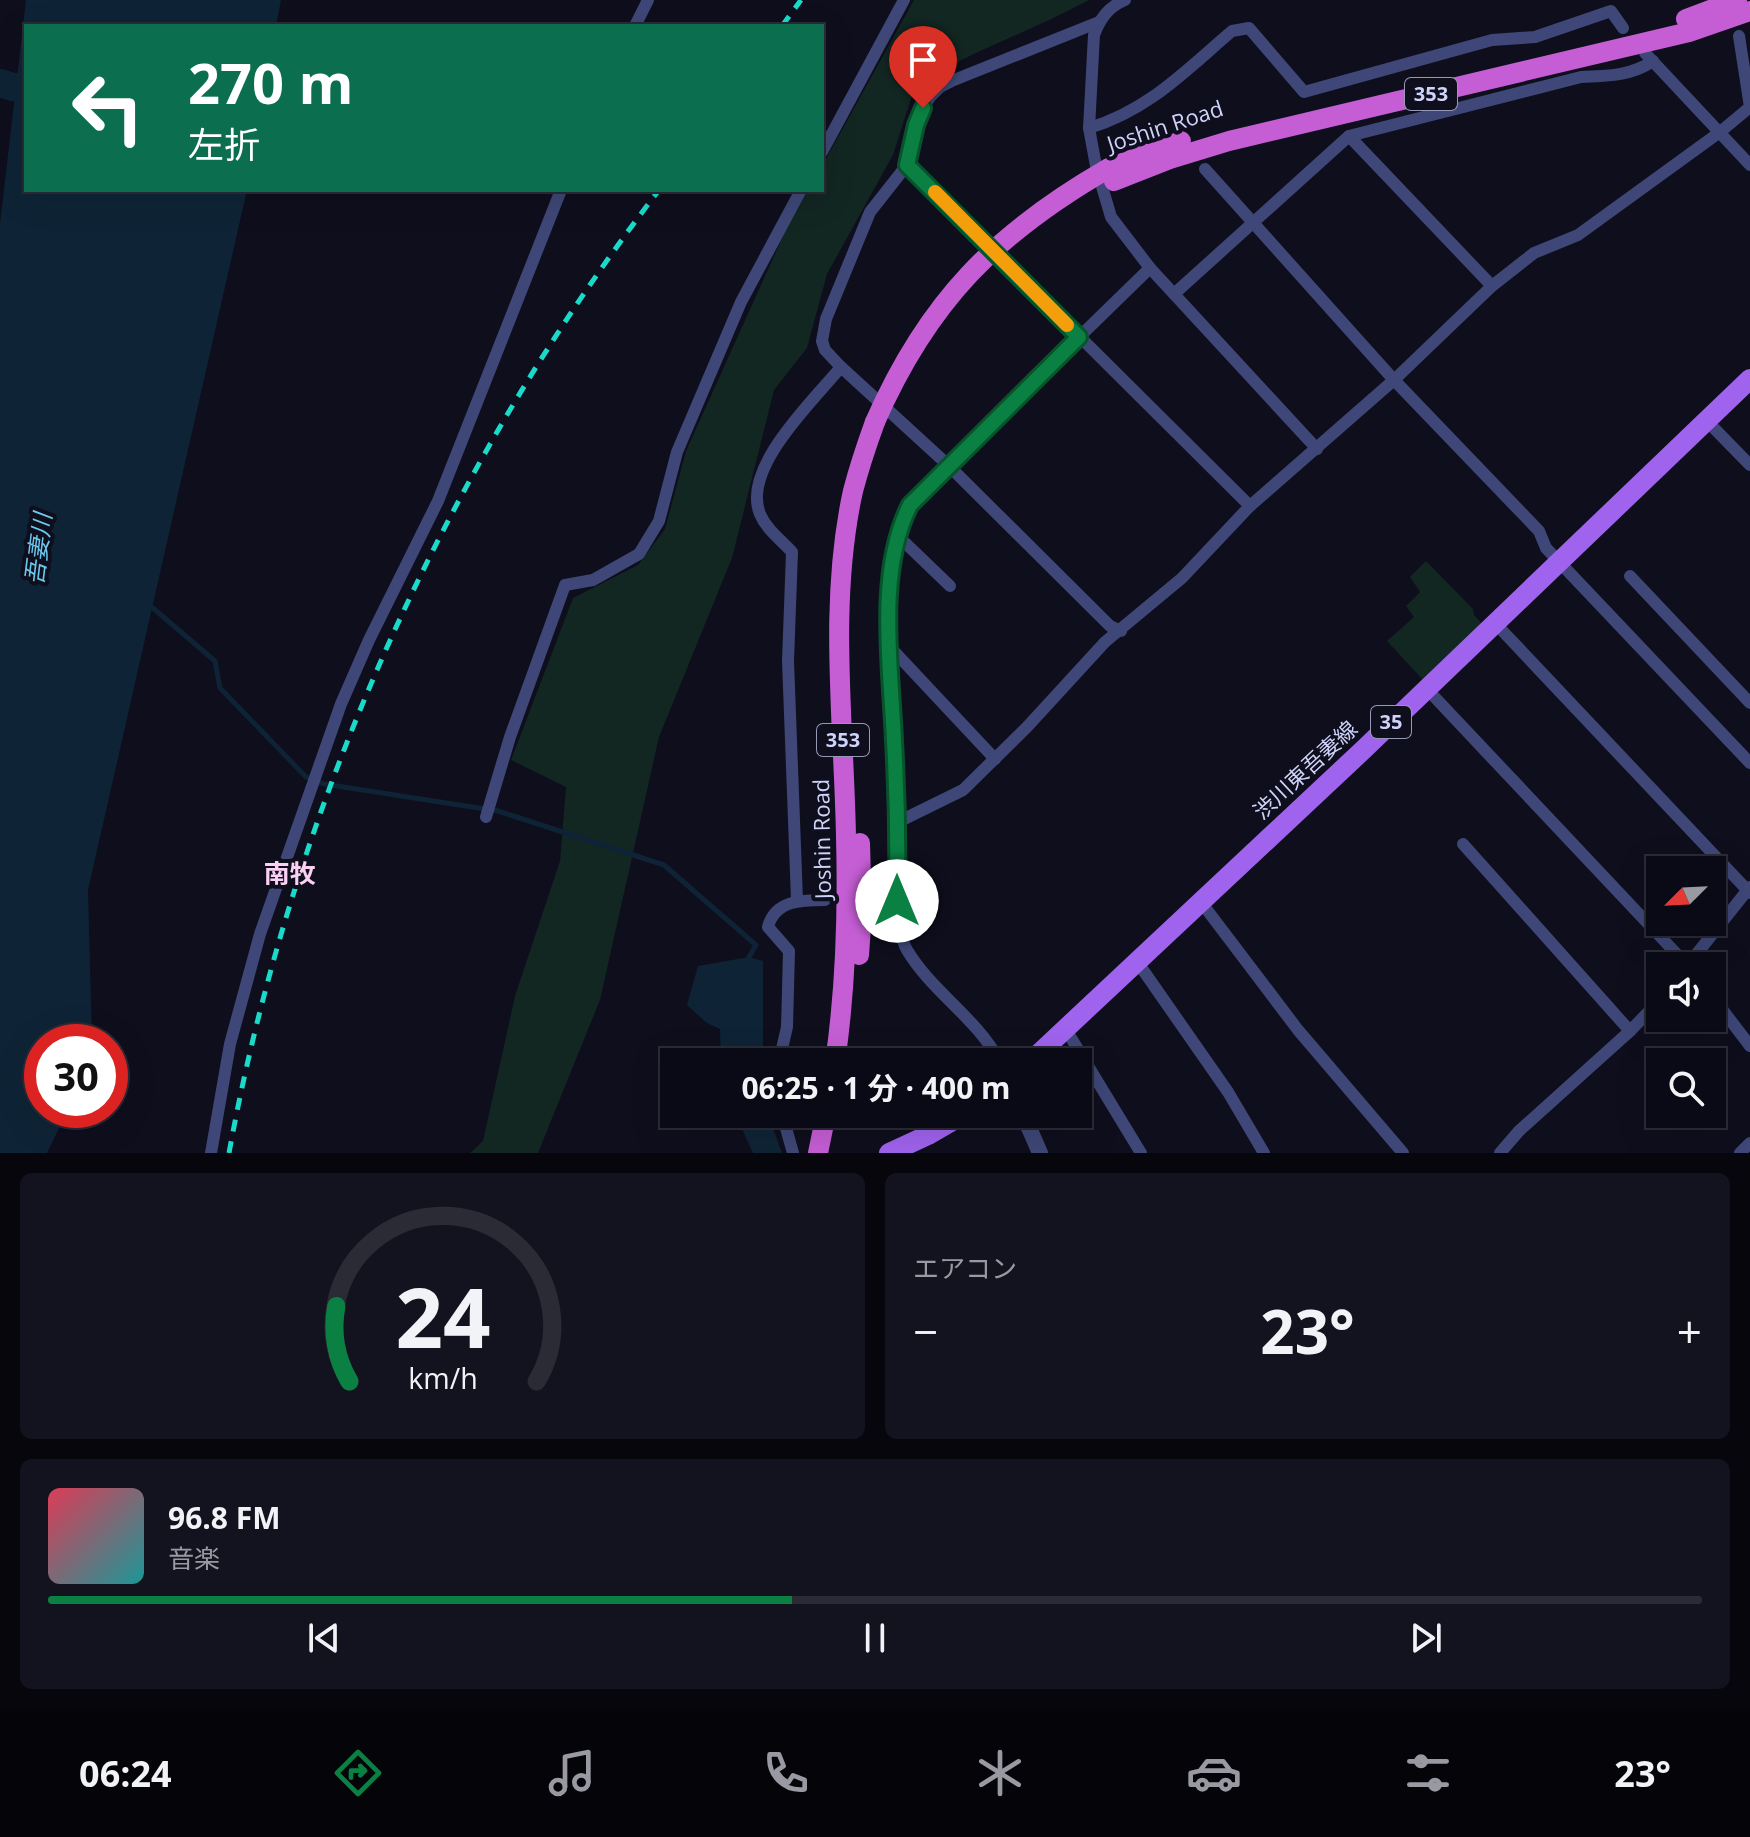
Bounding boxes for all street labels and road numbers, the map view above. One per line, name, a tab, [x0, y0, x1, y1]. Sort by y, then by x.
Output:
road number: 353	[1405, 78, 1457, 110]
street label: Joshin Road	[1101, 92, 1227, 159]
road number: 35	[1371, 706, 1411, 738]
street label: 渋川東吾妻線	[1246, 713, 1363, 825]
road number: 353	[817, 724, 869, 756]
street label: Joshin Road	[805, 779, 837, 901]

